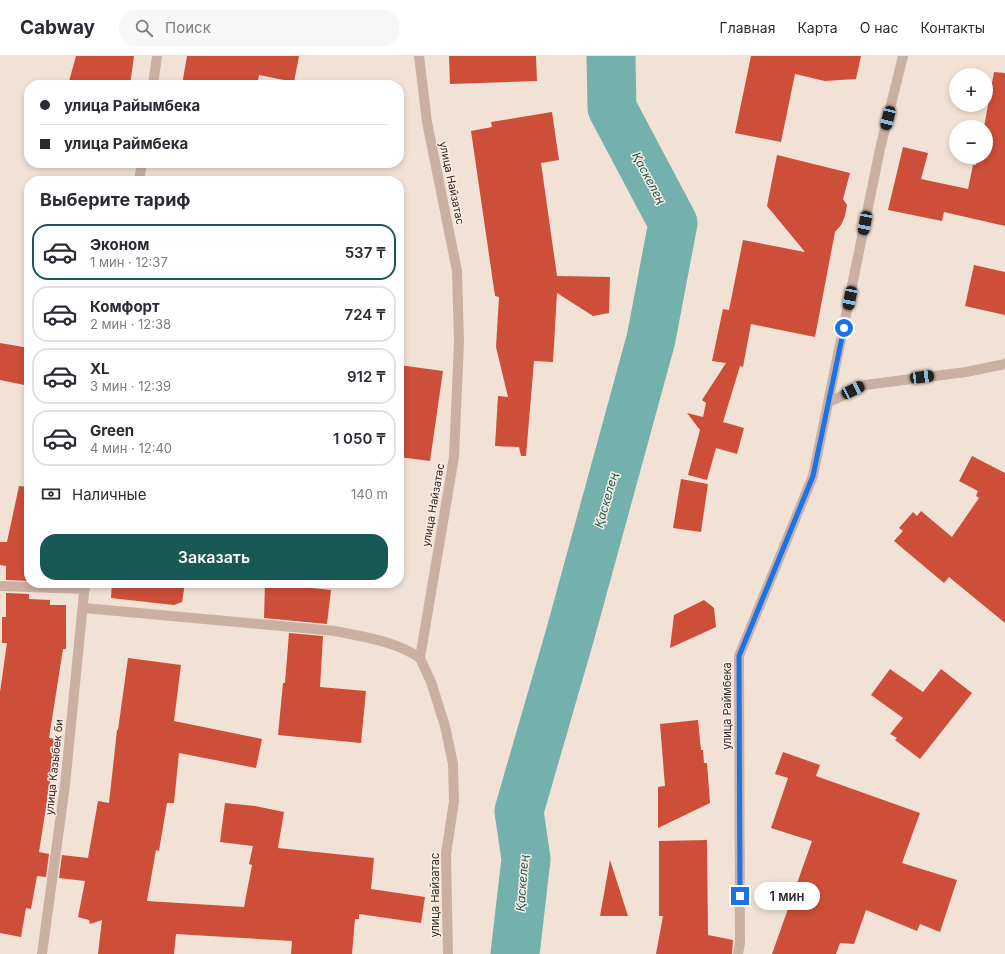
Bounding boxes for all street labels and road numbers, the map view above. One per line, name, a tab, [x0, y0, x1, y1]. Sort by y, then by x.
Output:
street label: улица Найзатас	[436, 140, 468, 226]
street label: улица Найзатас	[419, 462, 447, 548]
street label: улица Раймбека	[720, 662, 734, 750]
street label: улица Казыбек би	[42, 718, 66, 816]
street label: улица Найзатас	[428, 853, 442, 937]

